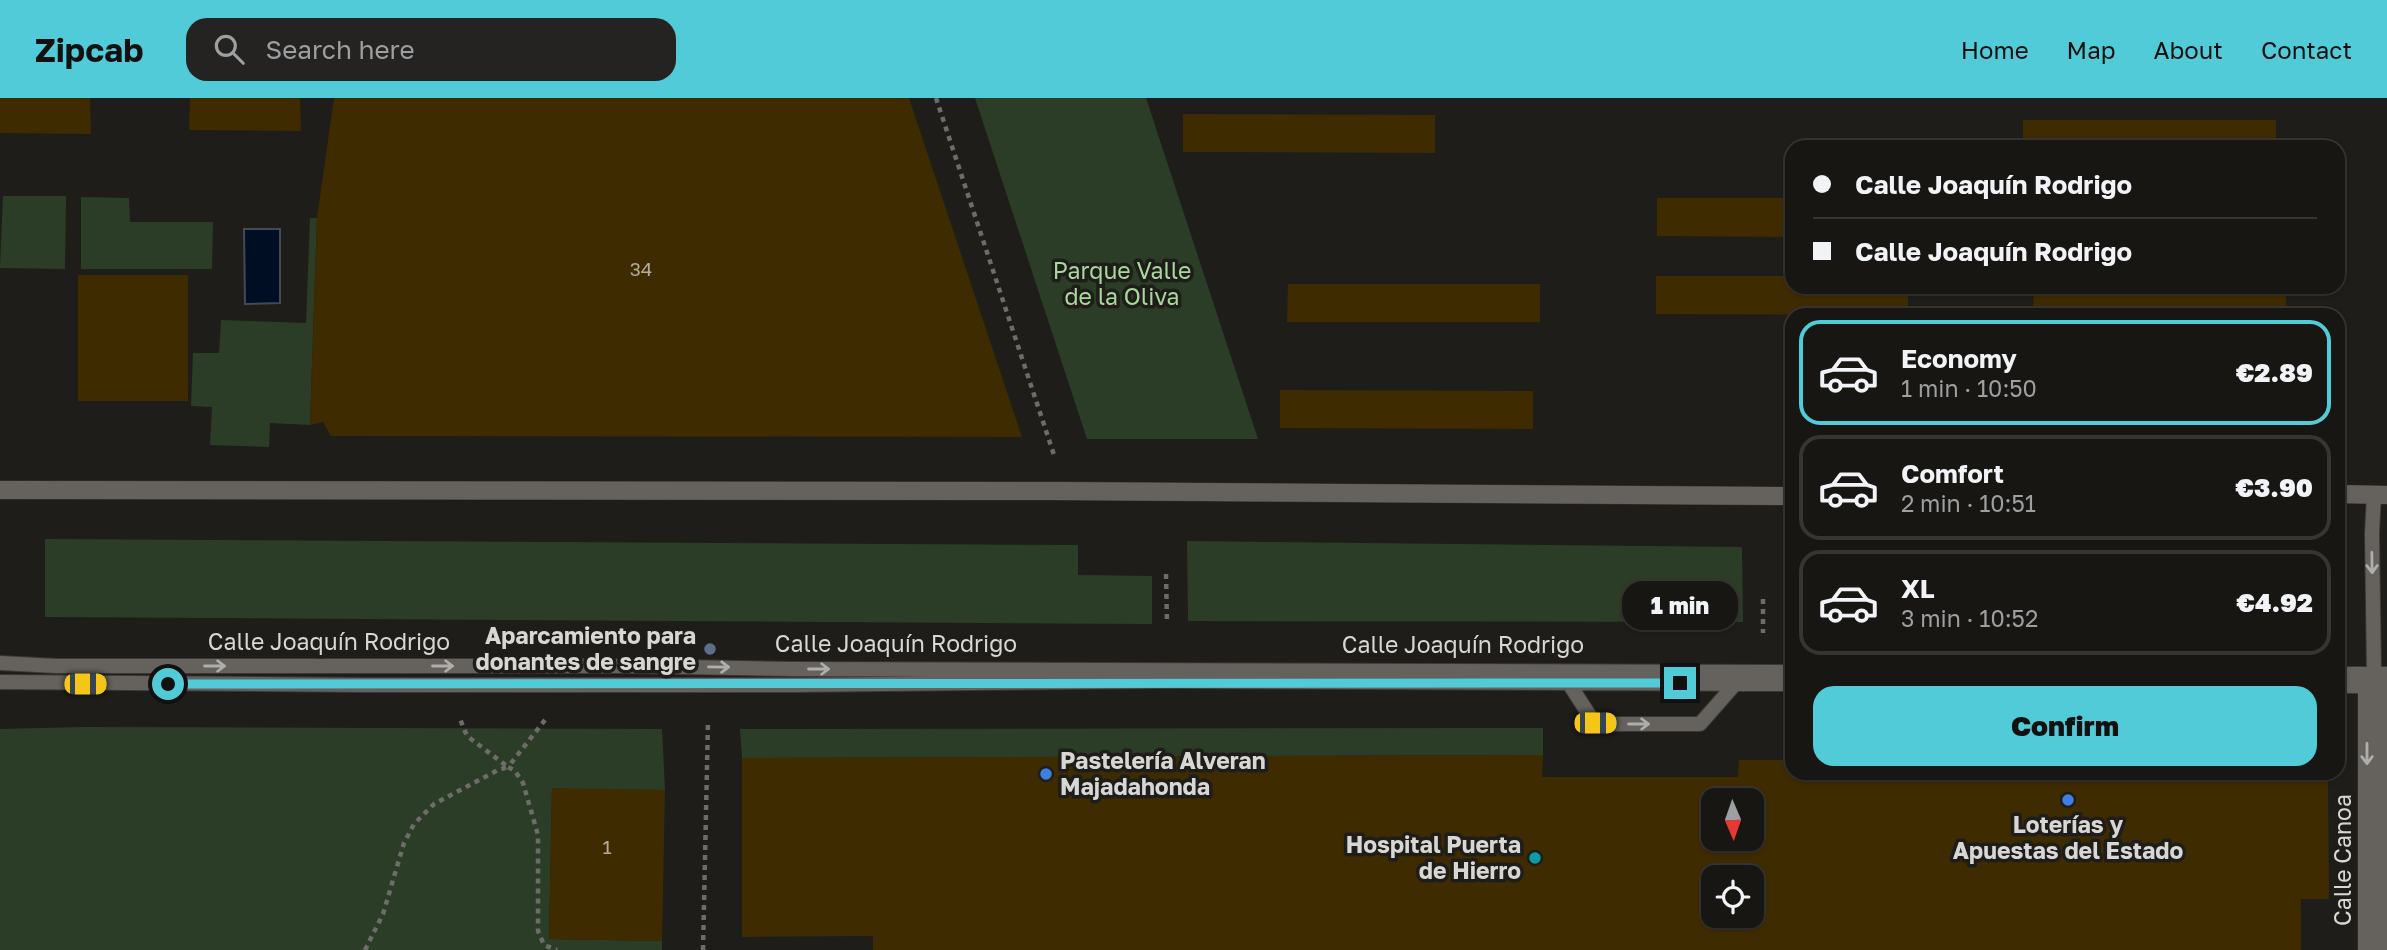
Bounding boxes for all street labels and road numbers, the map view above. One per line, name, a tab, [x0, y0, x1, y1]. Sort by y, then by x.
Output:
street label: Calle Joaquín Rodrigo	[208, 627, 450, 655]
street label: Calle Joaquín Rodrigo	[775, 629, 1017, 657]
street label: Calle Joaquín Rodrigo	[1342, 630, 1584, 658]
street label: Calle Canoa	[2328, 794, 2356, 926]

